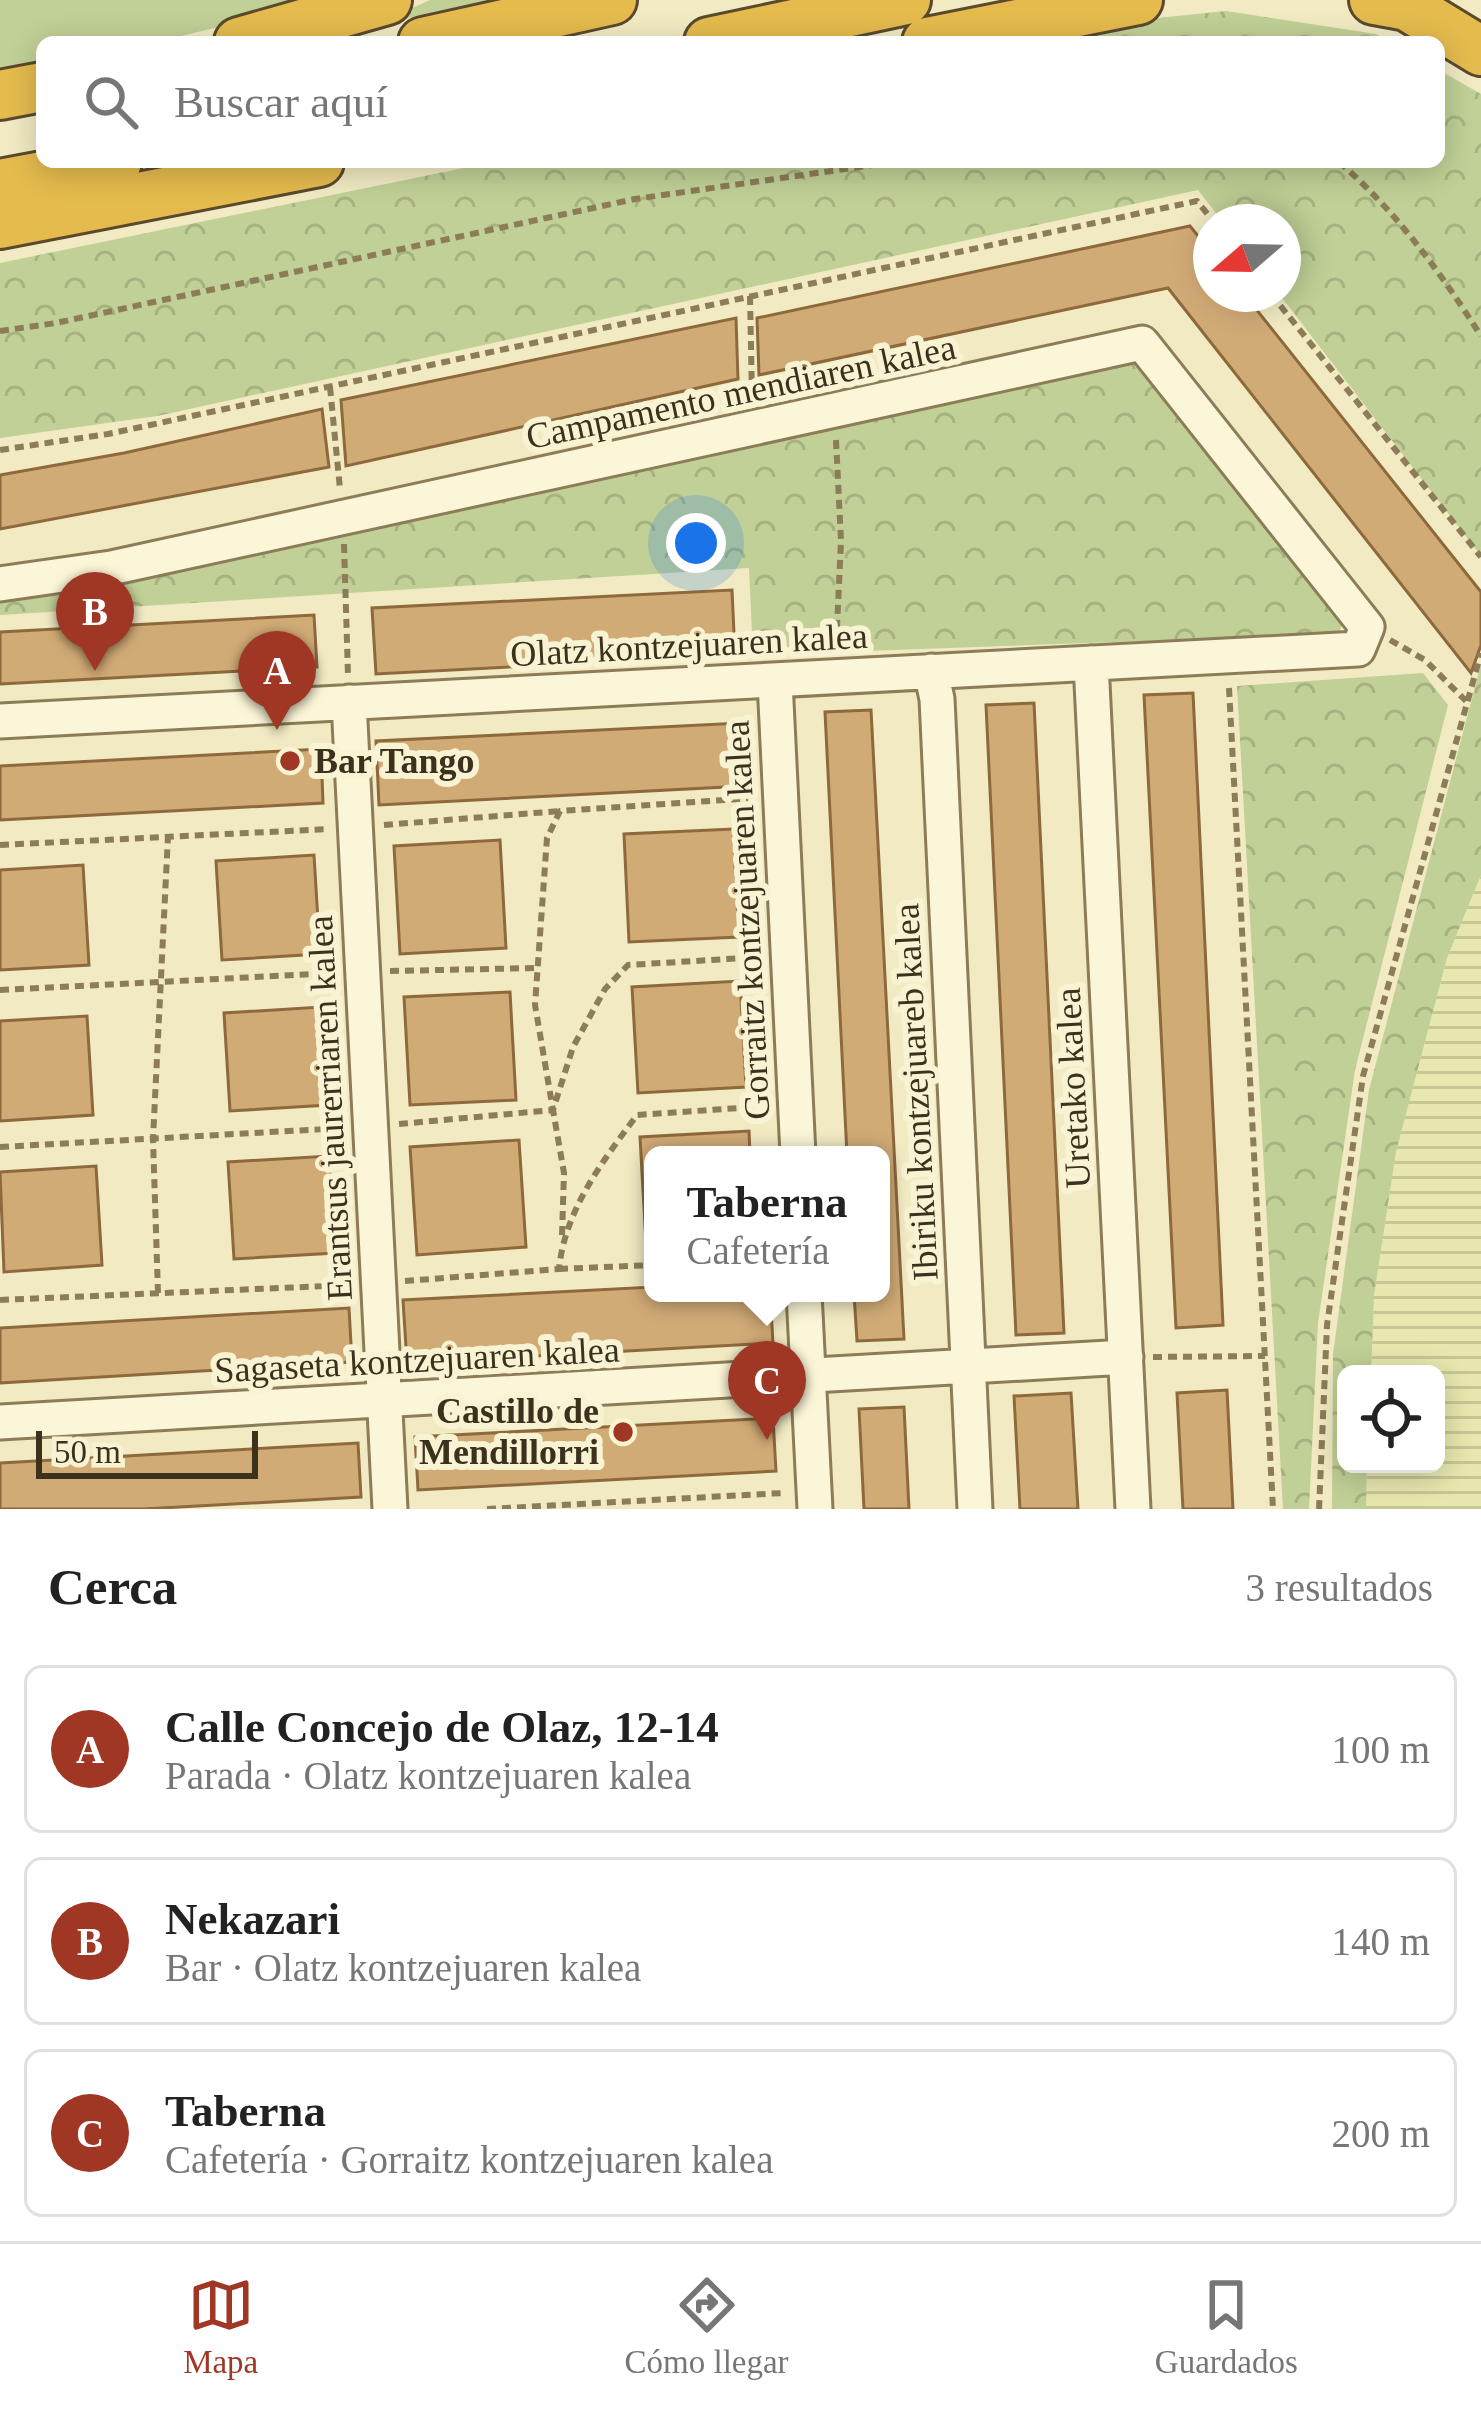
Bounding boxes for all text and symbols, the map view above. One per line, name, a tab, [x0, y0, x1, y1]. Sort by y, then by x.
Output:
search box	[36, 36, 1445, 168]
icon: search	[78, 69, 144, 135]
text: Buscar aquí	[174, 77, 388, 127]
north arrow	[1193, 204, 1301, 312]
street label: Campamento mendiaren kalea	[523, 327, 959, 457]
your location	[666, 513, 726, 573]
pin: B	[56, 572, 134, 671]
street label: Olatz kontzejuaren kalea	[509, 616, 869, 674]
pin: A	[238, 631, 316, 730]
street label: Gorraitz kontzejuaren kalea	[717, 719, 777, 1121]
place label: Bar Tango	[314, 741, 474, 781]
marker: Bar Tango	[277, 748, 303, 774]
street label: Ibiriku kontzejuareb kalea	[886, 902, 946, 1282]
street label: Erantsus jaurerriaren kalea	[300, 914, 360, 1302]
street label: Uretako kalea	[1048, 987, 1098, 1189]
popup	[644, 1146, 890, 1302]
text: Taberna	[687, 1177, 847, 1227]
text: Cafetería	[687, 1229, 829, 1272]
street label: Sagaseta kontzejuaren kalea	[213, 1329, 621, 1391]
pin: C	[728, 1341, 806, 1440]
map controls	[1337, 1365, 1445, 1473]
button: locate	[1337, 1365, 1445, 1473]
place label: Castillo de Mendillorri	[419, 1391, 599, 1472]
marker: Castillo de Mendillorri	[610, 1419, 636, 1445]
scale bar	[36, 1425, 258, 1478]
text: 50 m	[54, 1434, 121, 1470]
text: Cerca	[48, 1559, 177, 1615]
text: 3 resultados	[1246, 1566, 1433, 1609]
text: Calle Concejo de Olaz, 12-14	[165, 1702, 719, 1752]
text: A	[76, 1728, 104, 1771]
text: 100 m	[1331, 1728, 1430, 1771]
text: Parada · Olatz kontzejuaren kalea	[165, 1754, 691, 1797]
text: Nekazari	[165, 1894, 340, 1944]
text: B	[77, 1920, 103, 1963]
text: 140 m	[1331, 1920, 1430, 1963]
text: Bar · Olatz kontzejuaren kalea	[165, 1946, 641, 1989]
text: Taberna	[165, 2086, 326, 2136]
text: C	[76, 2112, 104, 2155]
text: 200 m	[1331, 2112, 1430, 2155]
text: Cafetería · Gorraitz kontzejuaren kalea	[165, 2138, 773, 2181]
tab: Mapa	[183, 2272, 258, 2381]
tab: Cómo llegar	[625, 2272, 789, 2381]
tab: Guardados	[1155, 2272, 1298, 2381]

